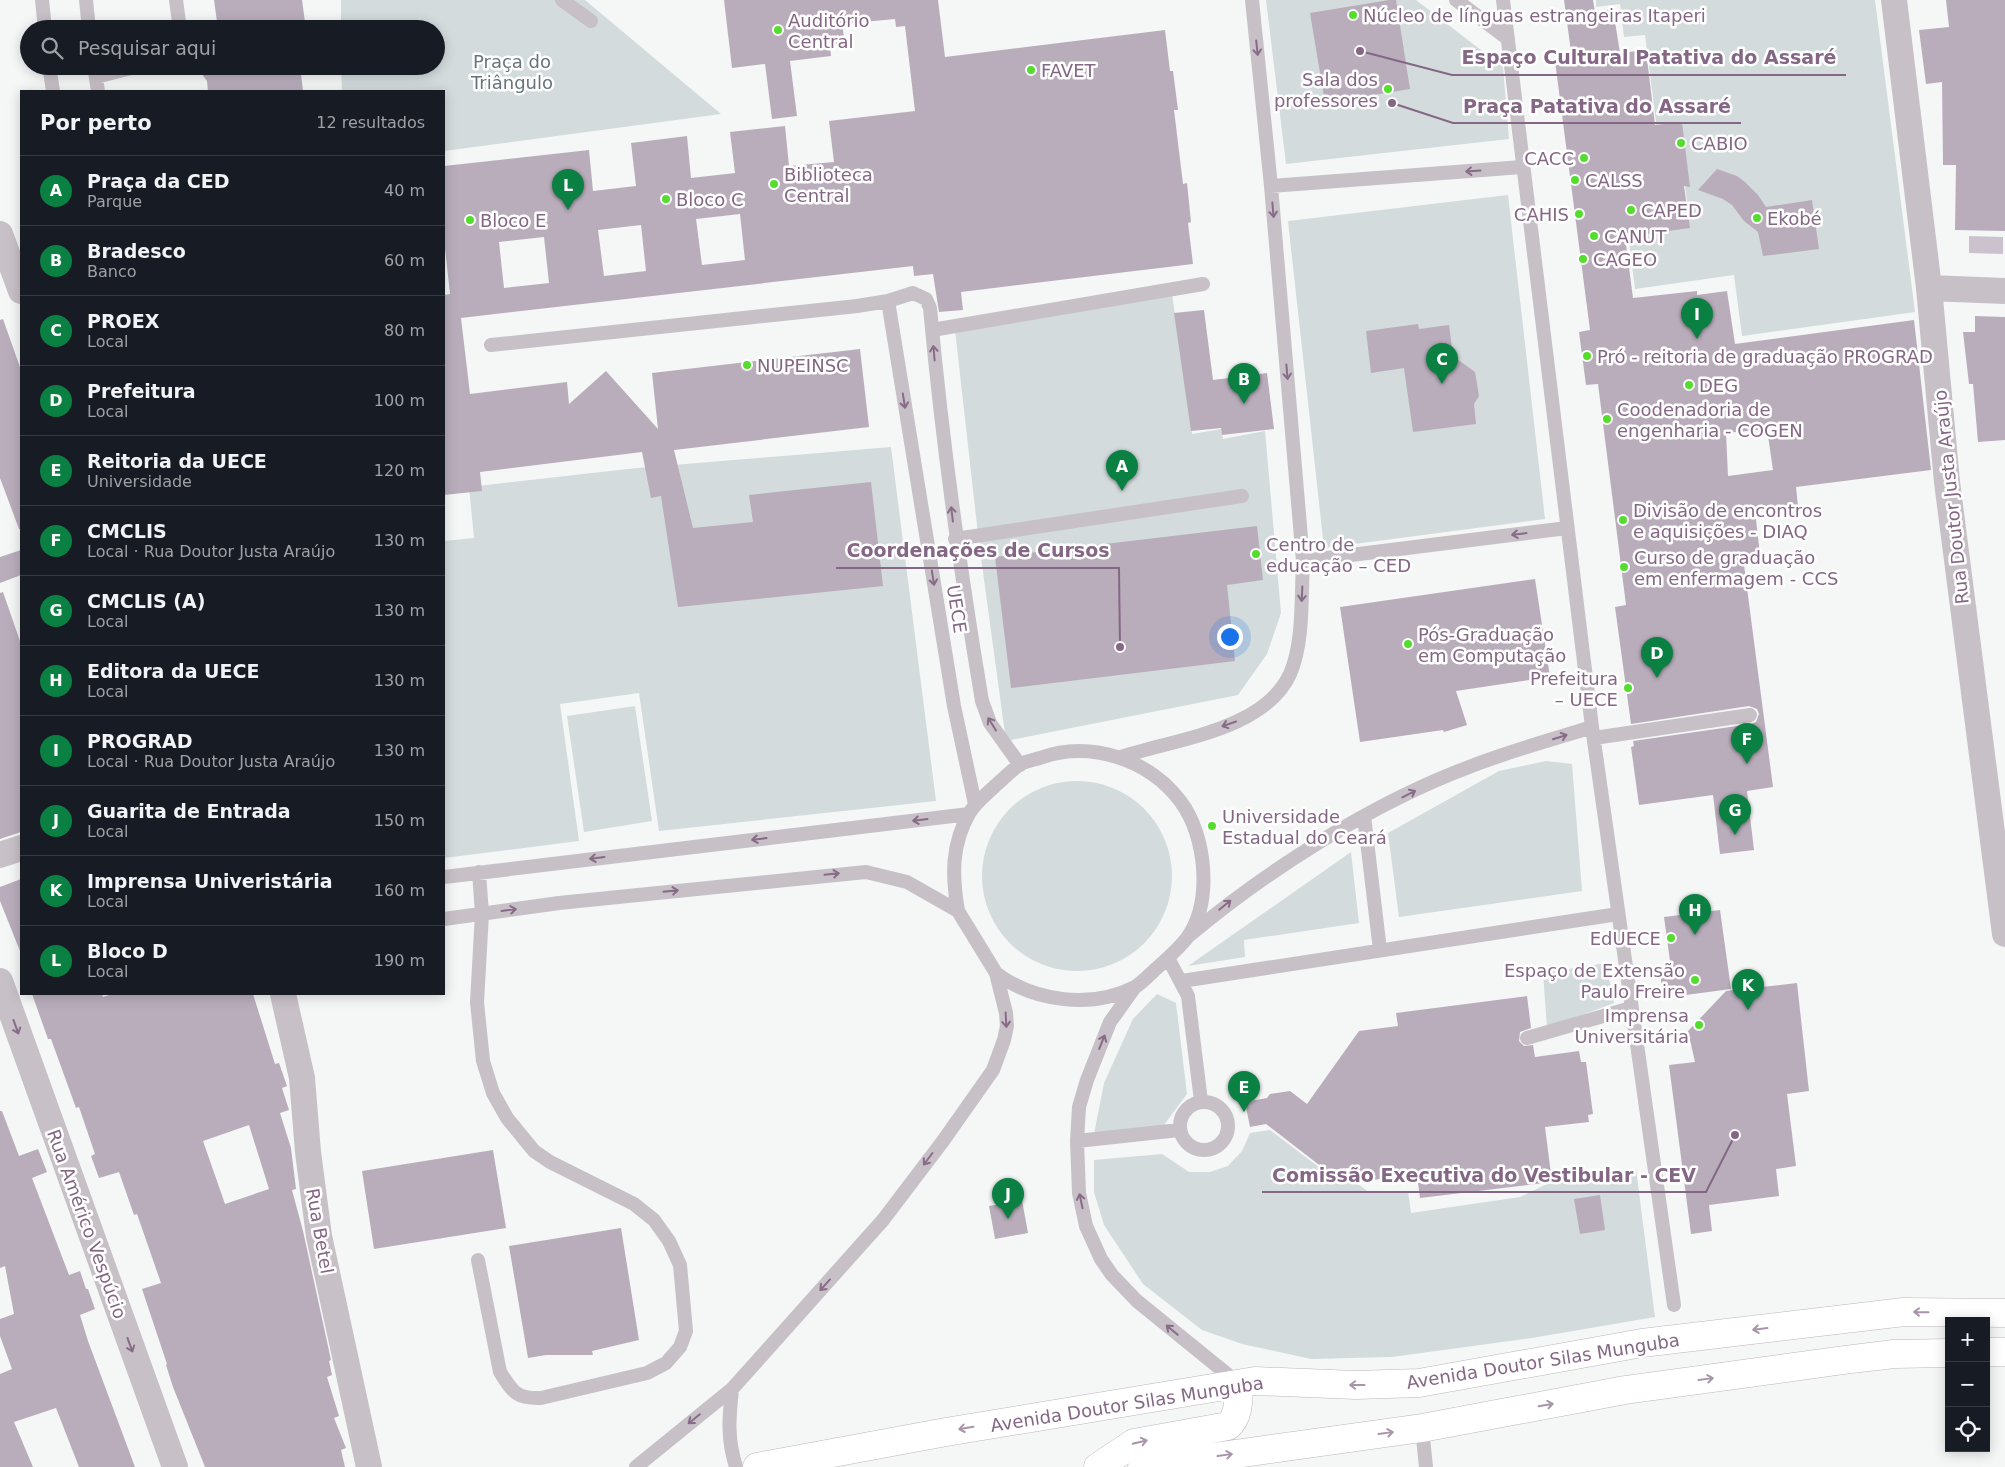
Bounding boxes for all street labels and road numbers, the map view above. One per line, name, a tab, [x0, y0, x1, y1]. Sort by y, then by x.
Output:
street label: Rua Doutor Justa Araújo	[1929, 389, 1973, 605]
street label: UECE	[943, 583, 971, 635]
street label: Rua Américo Vespúcio	[43, 1126, 131, 1322]
street label: Rua Betel	[302, 1187, 338, 1275]
street label: Avenida Doutor Silas Munguba	[1405, 1329, 1681, 1393]
street label: Avenida Doutor Silas Munguba	[989, 1372, 1265, 1436]

